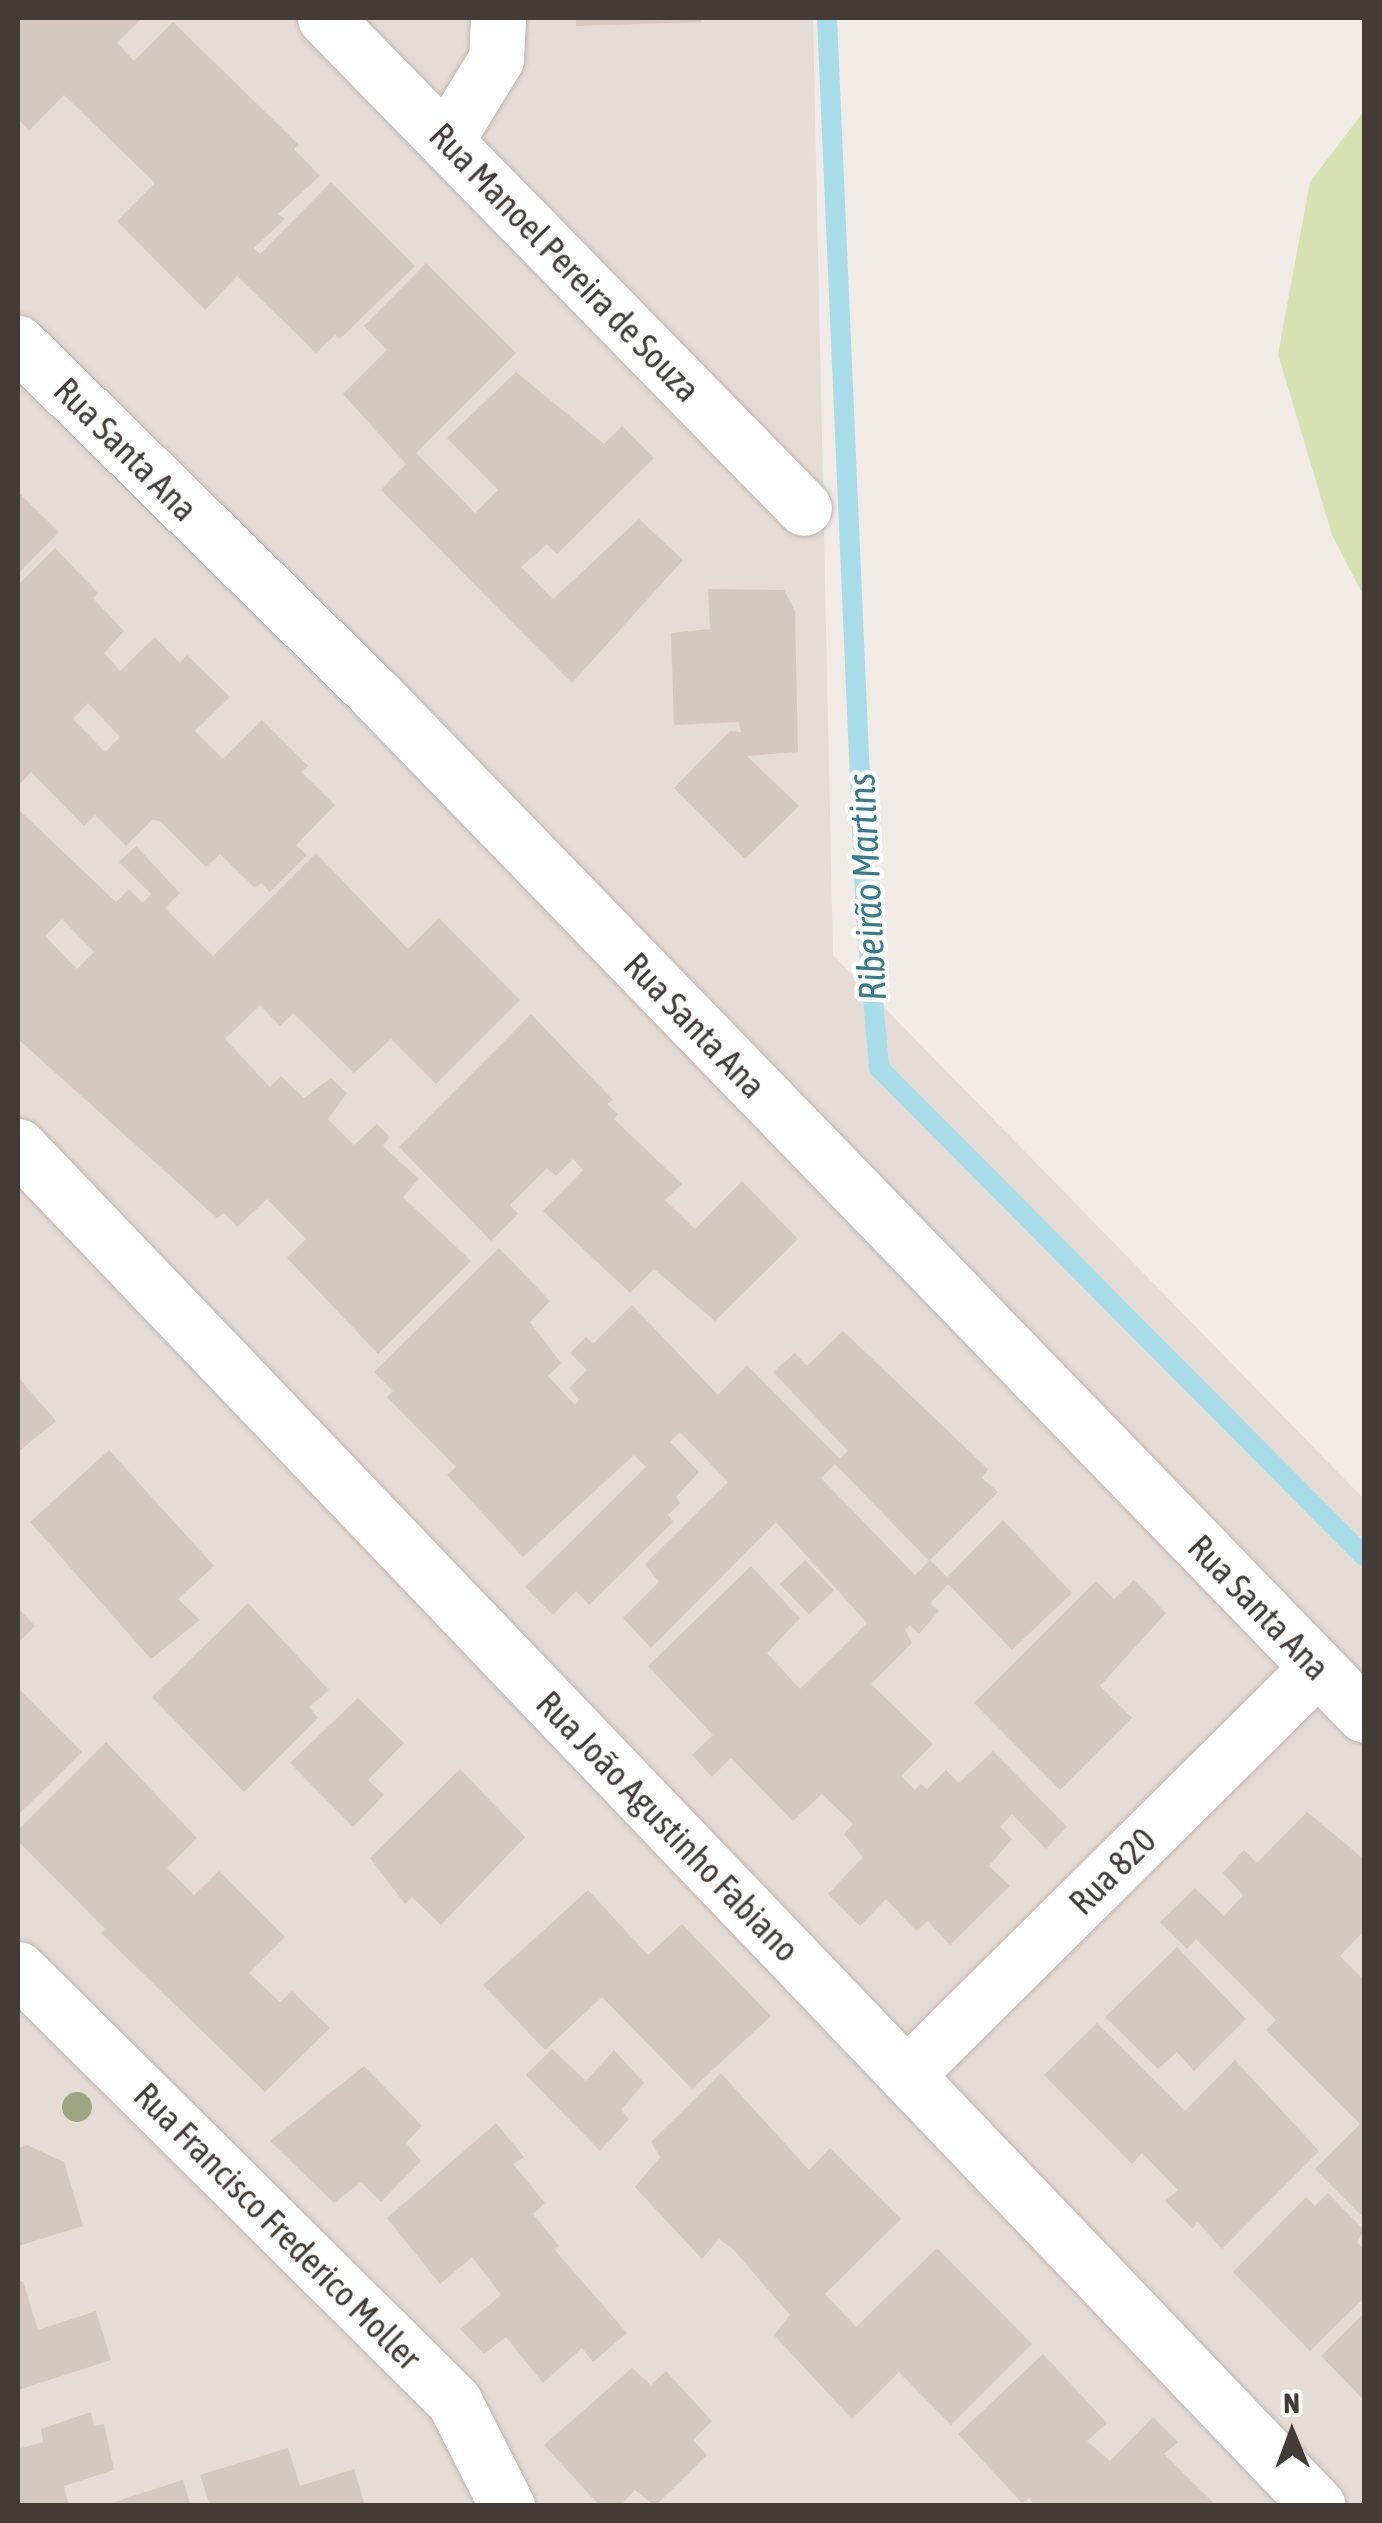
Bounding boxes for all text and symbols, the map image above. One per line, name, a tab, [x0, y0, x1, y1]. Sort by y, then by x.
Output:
street label: Rua Manoel Pereira de Souza	[421, 114, 709, 410]
street label: Rua Santa Ana	[46, 369, 206, 529]
water label: Ribeirão Martins	[838, 772, 896, 1002]
street label: Rua Santa Ana	[616, 944, 774, 1106]
street label: Rua Santa Ana	[1180, 1526, 1338, 1688]
street label: Rua João Agustinho Fabiano	[528, 1682, 808, 1970]
street label: Rua 820	[1060, 1819, 1164, 1923]
street label: Rua Francisco Frederico Moller	[126, 2074, 430, 2378]
north arrow	[1242, 2383, 1342, 2483]
text: N	[1283, 2387, 1300, 2419]

